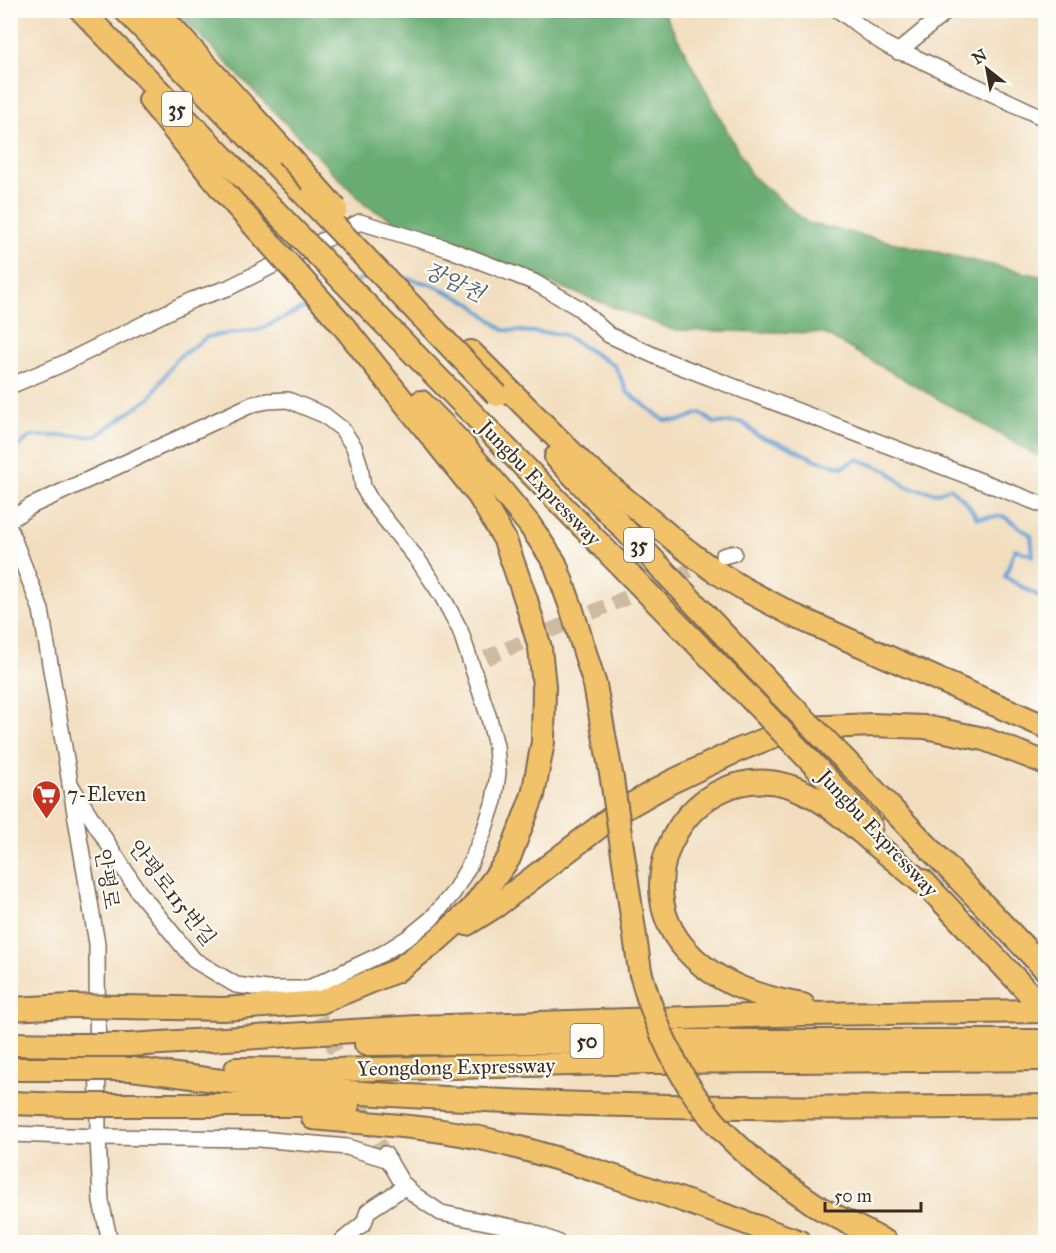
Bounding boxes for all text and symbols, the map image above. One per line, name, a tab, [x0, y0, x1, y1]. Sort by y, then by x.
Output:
north arrow	[957, 39, 1017, 99]
text: N	[969, 45, 991, 68]
road number: 35	[162, 92, 192, 126]
water label: 장암천	[419, 256, 490, 308]
street label: Jungbu Expressway	[472, 413, 607, 552]
road number: 35	[624, 528, 654, 562]
street label: Jungbu Expressway	[811, 762, 945, 903]
supermarket icon: 7-Eleven	[30, 778, 62, 820]
place label: 7-Eleven	[67, 781, 146, 807]
street label: 안평로115번길	[122, 835, 222, 951]
street label: 안평로	[89, 847, 125, 911]
road number: 50	[570, 1024, 604, 1058]
street label: Yeongdong Expressway	[357, 1052, 556, 1082]
scale bar	[825, 1175, 921, 1213]
text: 50 m	[834, 1185, 872, 1207]

